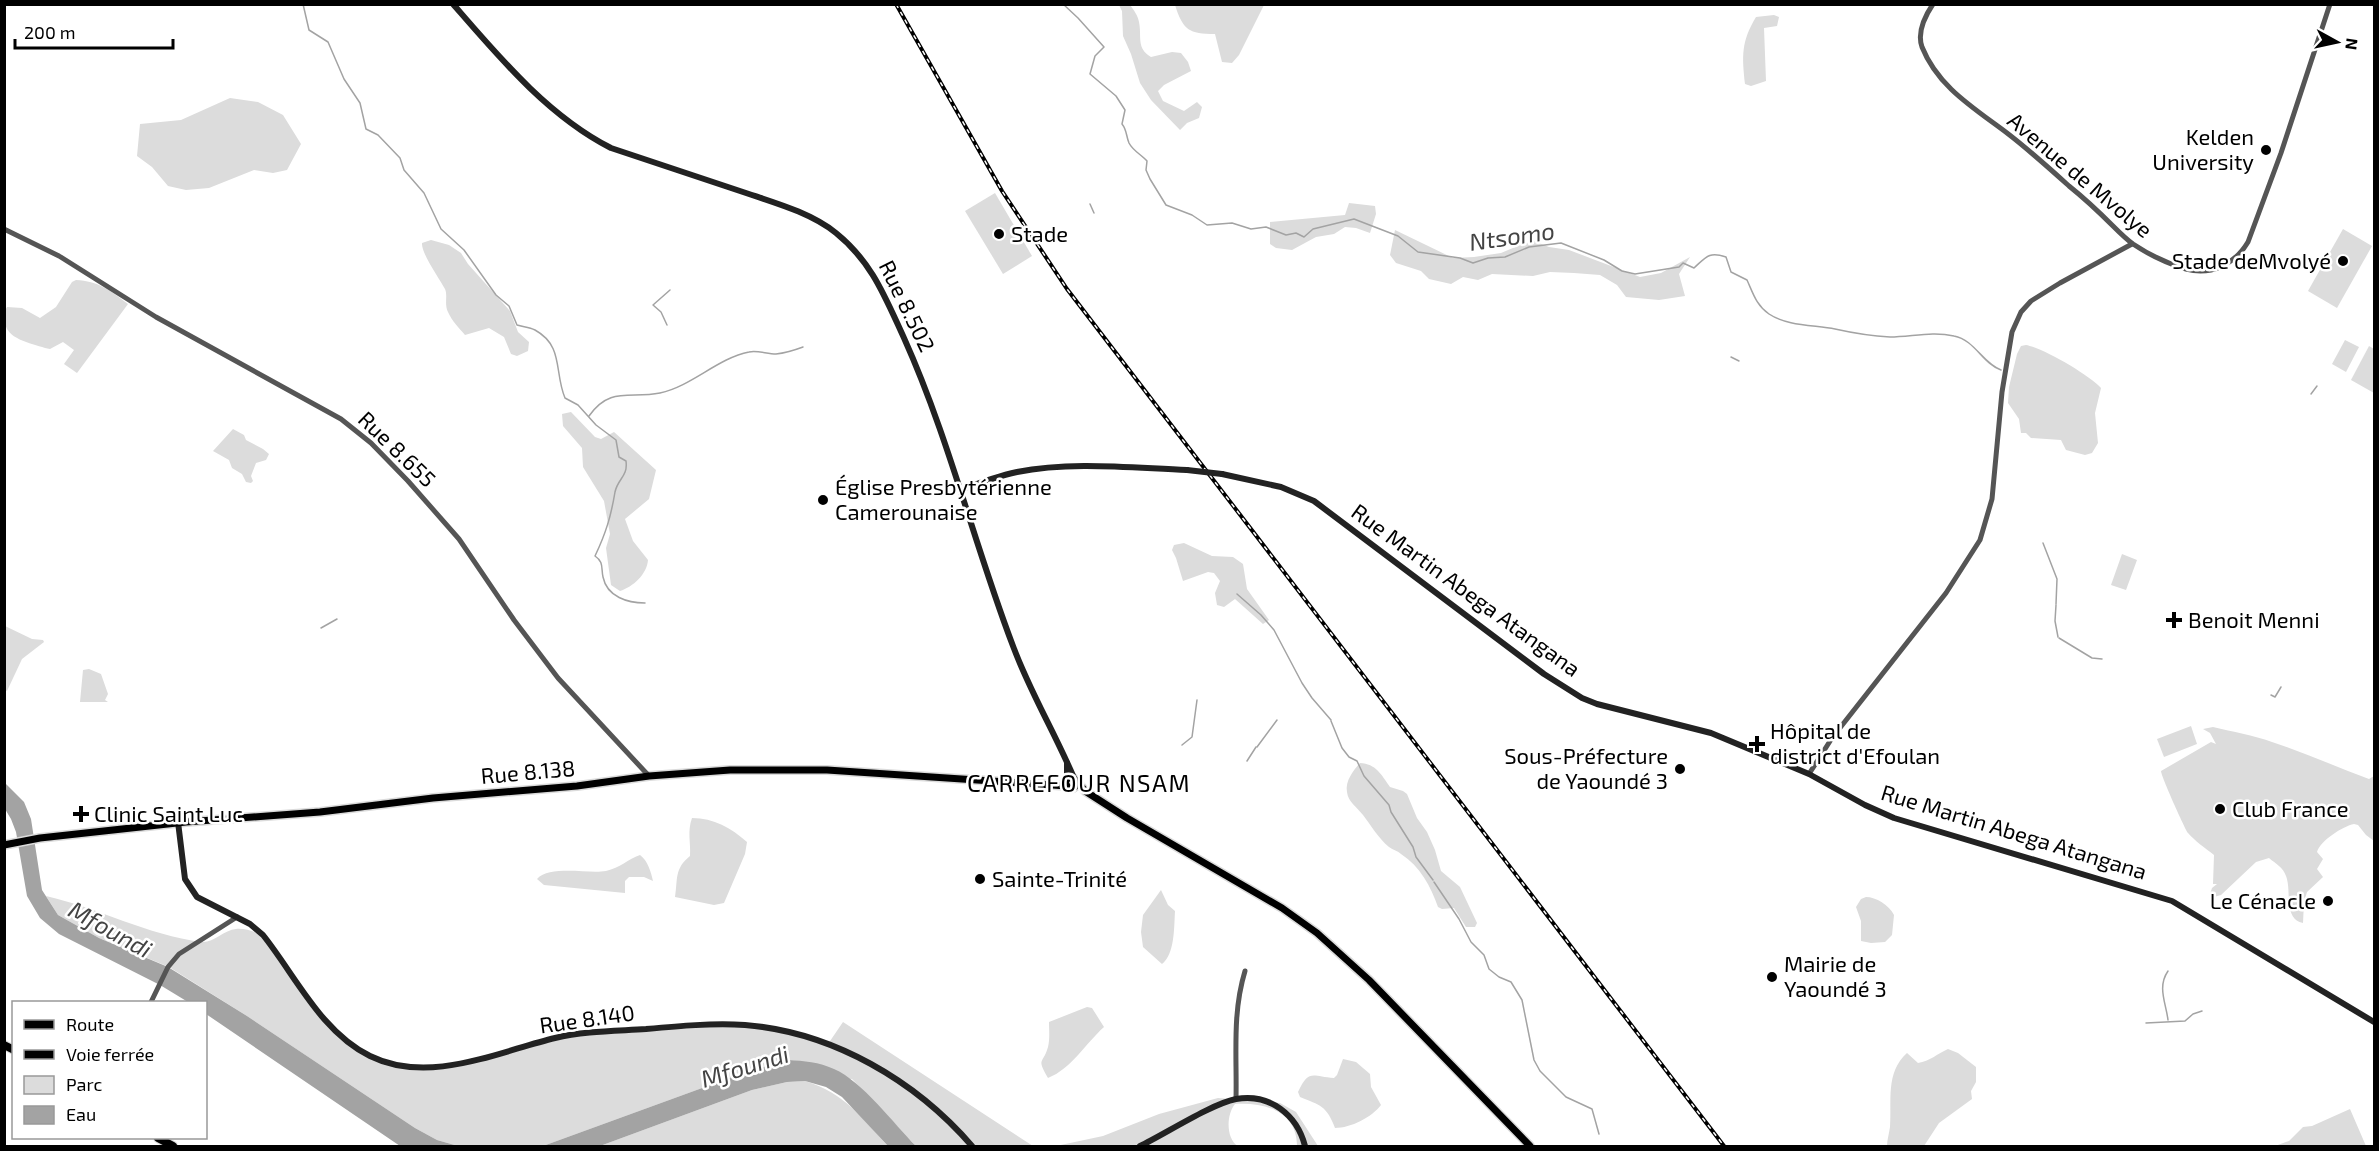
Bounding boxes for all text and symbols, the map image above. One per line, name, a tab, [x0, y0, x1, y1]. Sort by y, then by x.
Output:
scale bar	[15, 12, 172, 50]
north arrow	[2307, 12, 2367, 72]
text: 200 m	[24, 21, 76, 43]
text: N	[2342, 37, 2363, 51]
street label: Avenue de Mvolye	[2003, 106, 2158, 242]
place label: Kelden University	[2152, 123, 2254, 174]
marker: Kelden University	[2259, 143, 2273, 157]
water label: Ntsomo	[1467, 215, 1556, 256]
place label: Stade	[1011, 220, 1068, 246]
marker: Stade	[992, 227, 1006, 241]
place label: Stade deMvolyé	[2172, 247, 2331, 273]
marker: Stade deMvolyé	[2336, 254, 2350, 268]
street label: Rue 8.502	[875, 256, 941, 356]
street label: Rue 8.655	[354, 405, 442, 491]
place label: Église Presbytérienne Camerounaise	[835, 473, 1052, 524]
marker: Église Presbytérienne Camerounaise	[816, 493, 830, 507]
street label: Rue Martin Abega Atangana	[1347, 497, 1586, 681]
place label: Benoit Menni	[2188, 606, 2320, 632]
marker: Benoit Menni	[2165, 611, 2183, 629]
place label: Hôpital de district d'Efoulan	[1770, 717, 1940, 768]
marker: Hôpital de district d'Efoulan	[1748, 735, 1766, 753]
place label: Sous-Préfecture de Yaoundé 3	[1504, 742, 1668, 793]
street label: Rue 8.138	[480, 754, 576, 788]
marker: Sous-Préfecture de Yaoundé 3	[1673, 762, 1687, 776]
district label: CARREFOUR NSAM	[967, 768, 1191, 797]
street label: Rue Martin Abega Atangana	[1878, 778, 2150, 884]
place label: Club France	[2232, 795, 2349, 821]
place label: Clinic Saint Luc	[94, 800, 243, 826]
marker: Club France	[2213, 802, 2227, 816]
marker: Clinic Saint Luc	[72, 805, 90, 823]
place label: Sainte-Trinité	[992, 865, 1127, 891]
marker: Sainte-Trinité	[973, 872, 987, 886]
place label: Le Cénacle	[2210, 887, 2316, 913]
water label: Mfoundi	[64, 894, 157, 963]
marker: Le Cénacle	[2321, 894, 2335, 908]
place label: Mairie de Yaoundé 3	[1784, 950, 1887, 1001]
marker: Mairie de Yaoundé 3	[1765, 970, 1779, 984]
street label: Rue 8.140	[538, 998, 636, 1038]
legend	[12, 1001, 207, 1139]
text: Route	[66, 1013, 114, 1035]
water label: Mfoundi	[697, 1038, 792, 1093]
text: Voie ferrée	[66, 1043, 154, 1065]
text: Parc	[66, 1073, 102, 1095]
text: Eau	[66, 1103, 96, 1125]

